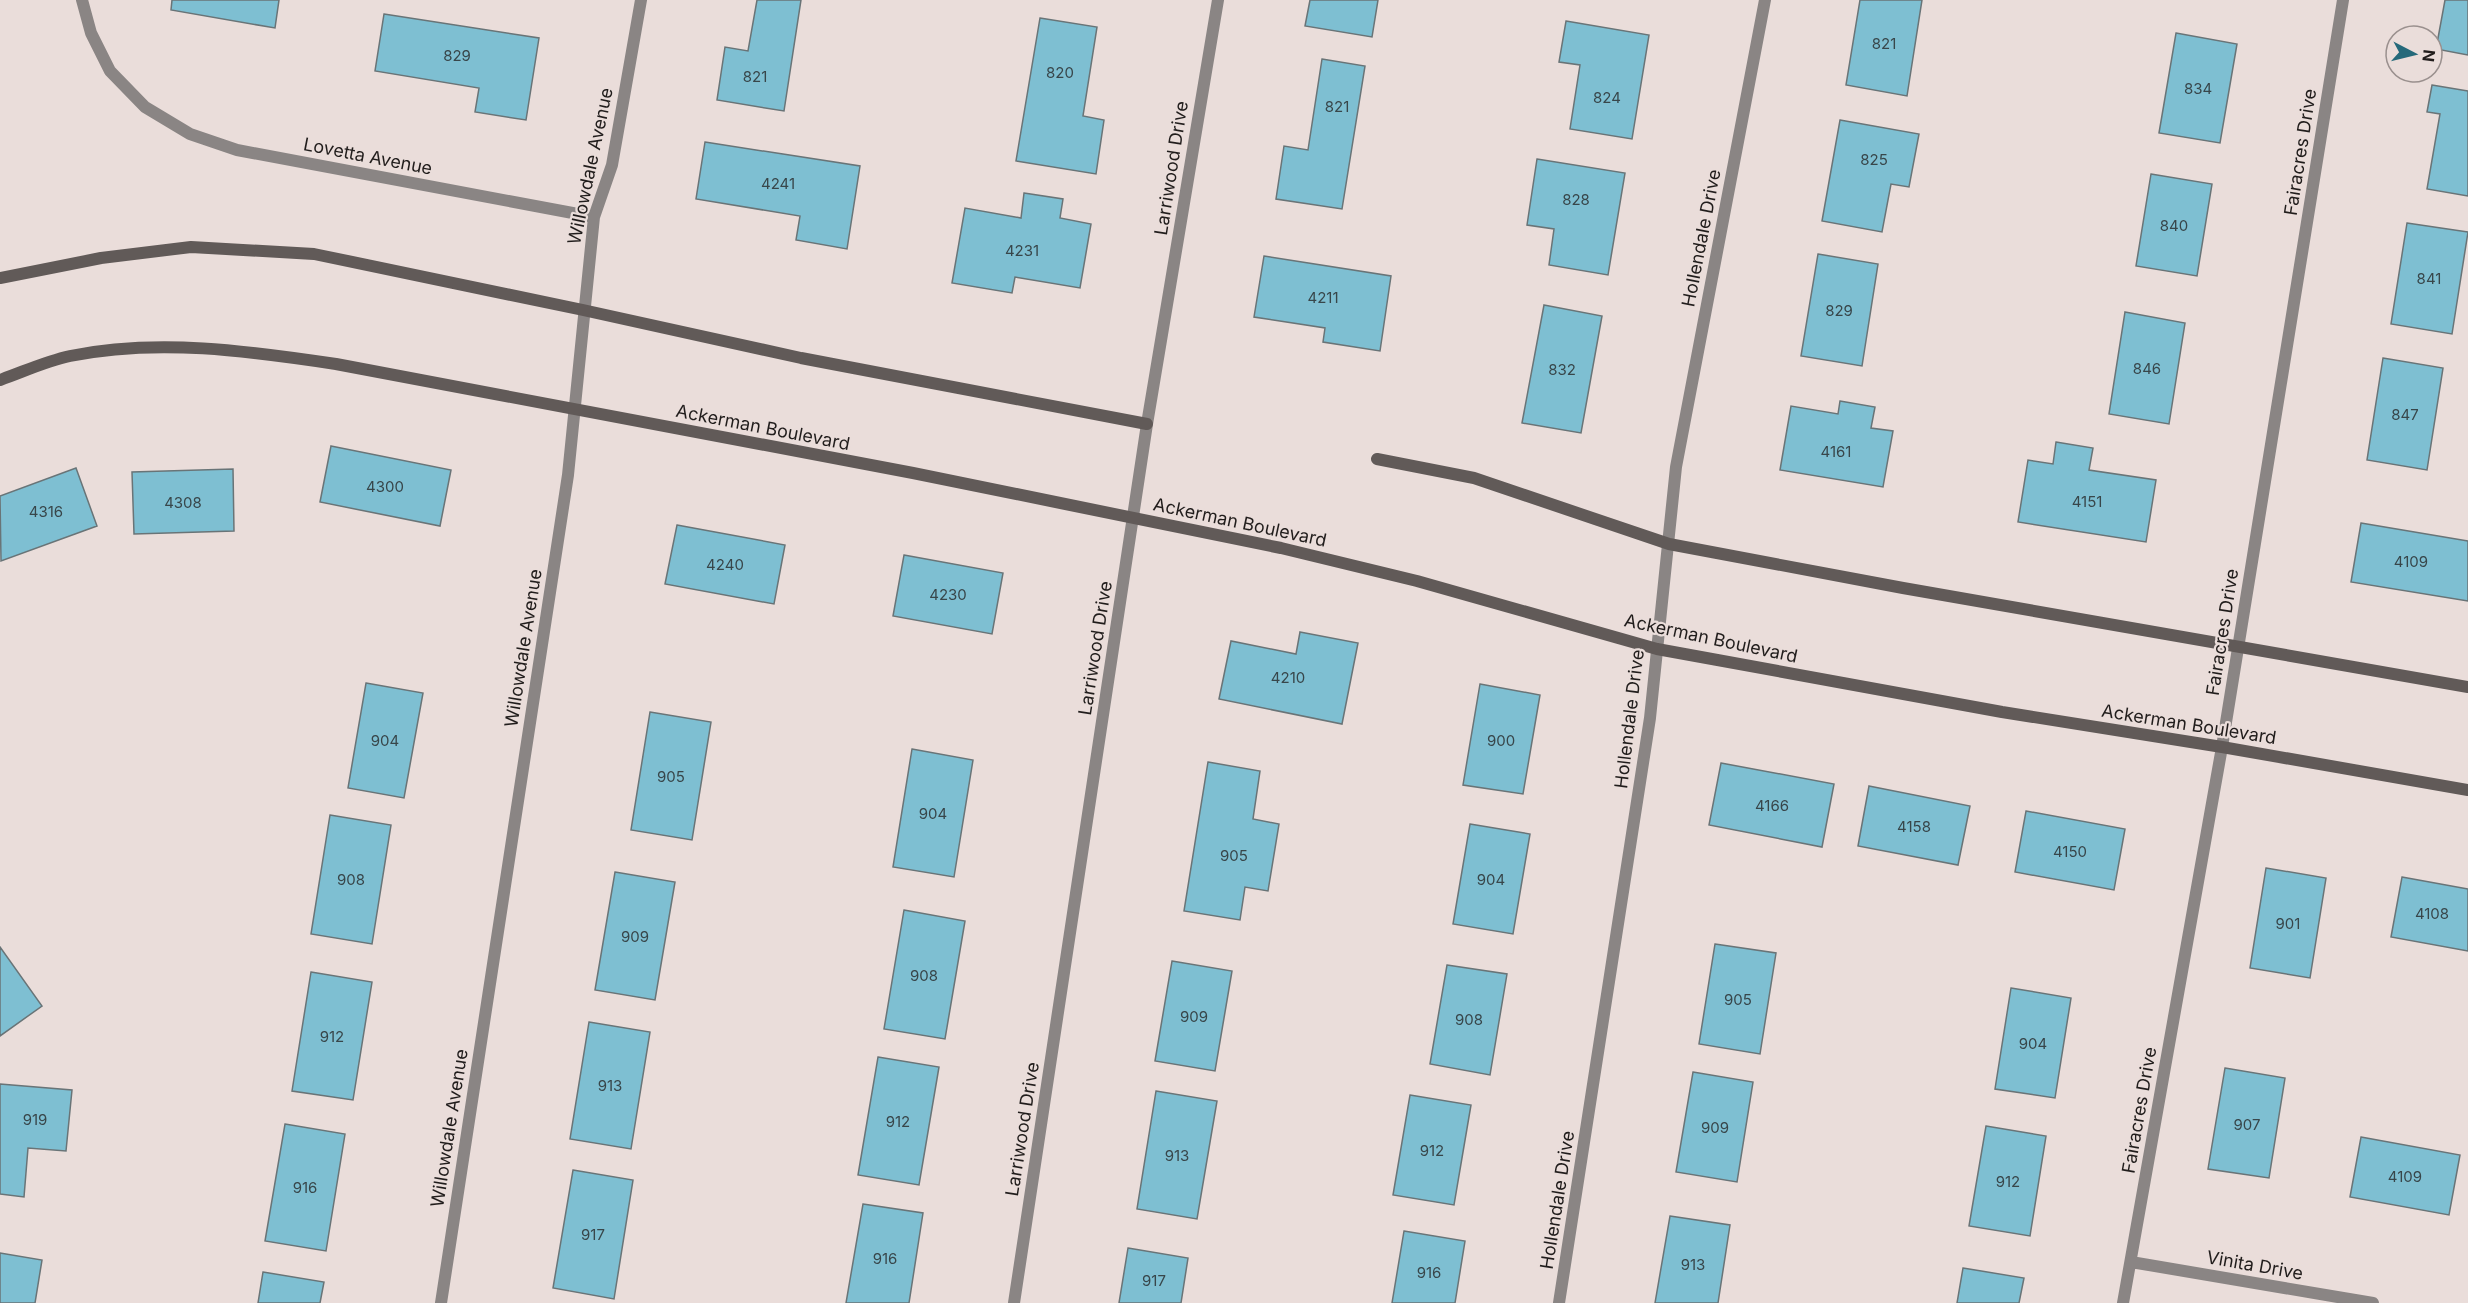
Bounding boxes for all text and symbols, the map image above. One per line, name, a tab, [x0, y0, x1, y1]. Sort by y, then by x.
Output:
north arrow	[2384, 24, 2444, 84]
house number: 821	[1872, 34, 1896, 53]
house number: 829	[443, 46, 471, 65]
text: N	[2418, 49, 2440, 63]
house number: 820	[1046, 63, 1074, 82]
house number: 821	[743, 67, 767, 86]
house number: 834	[2184, 79, 2212, 98]
street label: Willowdale Avenue	[563, 86, 617, 246]
street label: Fairacres Drive	[2280, 87, 2320, 217]
house number: 824	[1593, 88, 1621, 107]
house number: 821	[1325, 97, 1349, 116]
street label: Larriwood Drive	[1150, 99, 1192, 237]
street label: Lovetta Avenue	[302, 133, 434, 179]
house number: 825	[1860, 150, 1888, 169]
street label: Hollendale Drive	[1677, 167, 1725, 309]
house number: 4241	[761, 174, 795, 193]
house number: 828	[1562, 190, 1590, 209]
house number: 840	[2160, 216, 2188, 235]
house number: 4231	[1005, 241, 1039, 260]
house number: 841	[2417, 269, 2441, 288]
house number: 4211	[1307, 288, 1339, 307]
house number: 829	[1825, 301, 1853, 320]
house number: 846	[2133, 359, 2161, 378]
house number: 832	[1548, 360, 1576, 379]
street label: Ackerman Boulevard	[674, 400, 852, 454]
house number: 847	[2391, 405, 2419, 424]
house number: 4161	[1821, 442, 1851, 461]
house number: 4300	[366, 477, 404, 496]
house number: 4151	[2072, 492, 2102, 511]
house number: 4308	[164, 493, 202, 512]
street label: Ackerman Boulevard	[1151, 493, 1329, 551]
house number: 4316	[29, 502, 63, 521]
house number: 4109	[2394, 552, 2428, 571]
house number: 4240	[706, 555, 744, 574]
street label: Willowdale Avenue	[500, 567, 546, 729]
street label: Fairacres Drive	[2202, 567, 2242, 697]
street label: Larriwood Drive	[1074, 579, 1116, 717]
house number: 4230	[929, 585, 967, 604]
street label: Ackerman Boulevard	[1622, 609, 1800, 667]
street label: Hollendale Drive	[1610, 648, 1648, 790]
house number: 4210	[1271, 668, 1305, 687]
street label: Ackerman Boulevard	[2100, 700, 2278, 748]
house number: 904	[371, 731, 399, 750]
house number: 900	[1487, 731, 1515, 750]
house number: 905	[657, 767, 685, 786]
house number: 4166	[1755, 796, 1789, 815]
house number: 904	[919, 804, 947, 823]
house number: 4158	[1897, 817, 1931, 836]
house number: 4150	[2053, 842, 2087, 861]
house number: 905	[1220, 846, 1248, 865]
house number: 908	[337, 870, 365, 889]
house number: 904	[1477, 870, 1505, 889]
house number: 4108	[2415, 904, 2449, 923]
house number: 901	[2276, 914, 2300, 933]
house number: 909	[621, 927, 649, 946]
house number: 908	[910, 966, 938, 985]
house number: 905	[1724, 990, 1752, 1009]
house number: 909	[1180, 1007, 1208, 1026]
house number: 908	[1455, 1010, 1483, 1029]
house number: 912	[320, 1027, 344, 1046]
house number: 904	[2019, 1034, 2047, 1053]
street label: Fairacres Drive	[2118, 1045, 2160, 1175]
street label: Willowdale Avenue	[426, 1047, 472, 1209]
street label: Larriwood Drive	[1001, 1060, 1043, 1198]
house number: 913	[598, 1076, 622, 1095]
house number: 919	[23, 1110, 47, 1129]
house number: 912	[886, 1112, 910, 1131]
house number: 907	[2234, 1115, 2260, 1134]
house number: 909	[1701, 1118, 1729, 1137]
street label: Hollendale Drive	[1536, 1129, 1578, 1271]
house number: 912	[1420, 1141, 1444, 1160]
house number: 913	[1165, 1146, 1189, 1165]
house number: 4109	[2388, 1167, 2422, 1186]
house number: 912	[1996, 1172, 2020, 1191]
house number: 916	[293, 1178, 317, 1197]
house number: 917	[581, 1225, 605, 1244]
street label: Vinita Drive	[2205, 1246, 2305, 1284]
house number: 916	[873, 1249, 897, 1268]
house number: 913	[1681, 1255, 1705, 1274]
house number: 916	[1417, 1263, 1441, 1282]
house number: 917	[1142, 1271, 1166, 1290]

